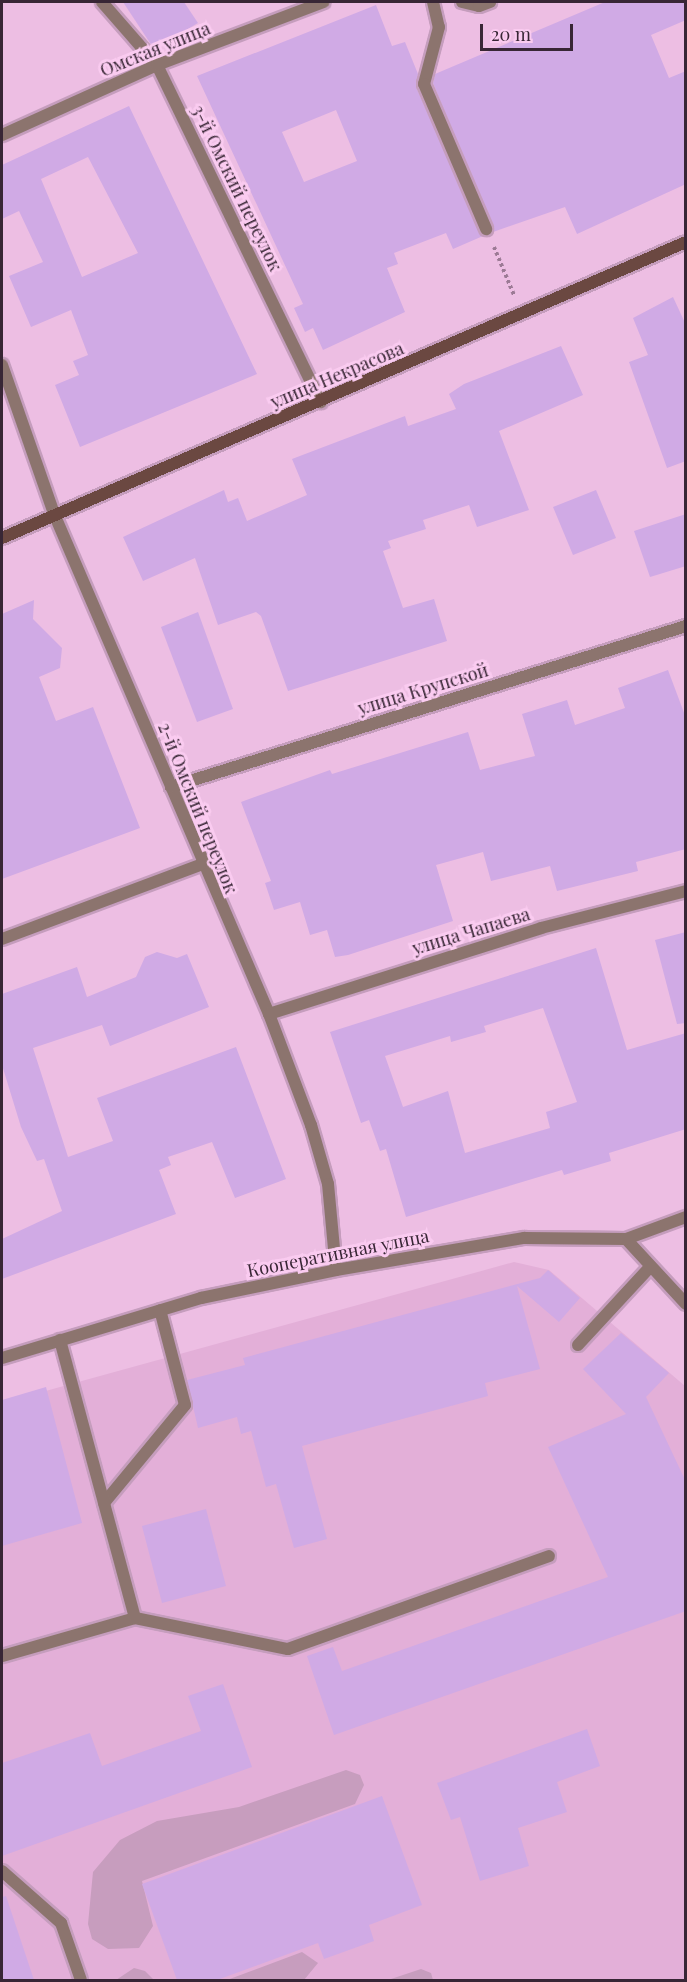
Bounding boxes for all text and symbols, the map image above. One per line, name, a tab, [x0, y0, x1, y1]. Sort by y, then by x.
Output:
scale bar	[483, 12, 576, 50]
street label: Омская улица	[97, 17, 213, 81]
text: 20 m	[491, 22, 531, 46]
street label: 3-й Омский переулок	[187, 101, 287, 275]
street label: улица Некрасова	[267, 337, 407, 413]
street label: улица Крупской	[355, 659, 491, 719]
street label: 2-й Омский переулок	[154, 719, 242, 897]
street label: улица Чапаева	[410, 903, 532, 959]
street label: Кооперативная улица	[245, 1225, 431, 1281]

